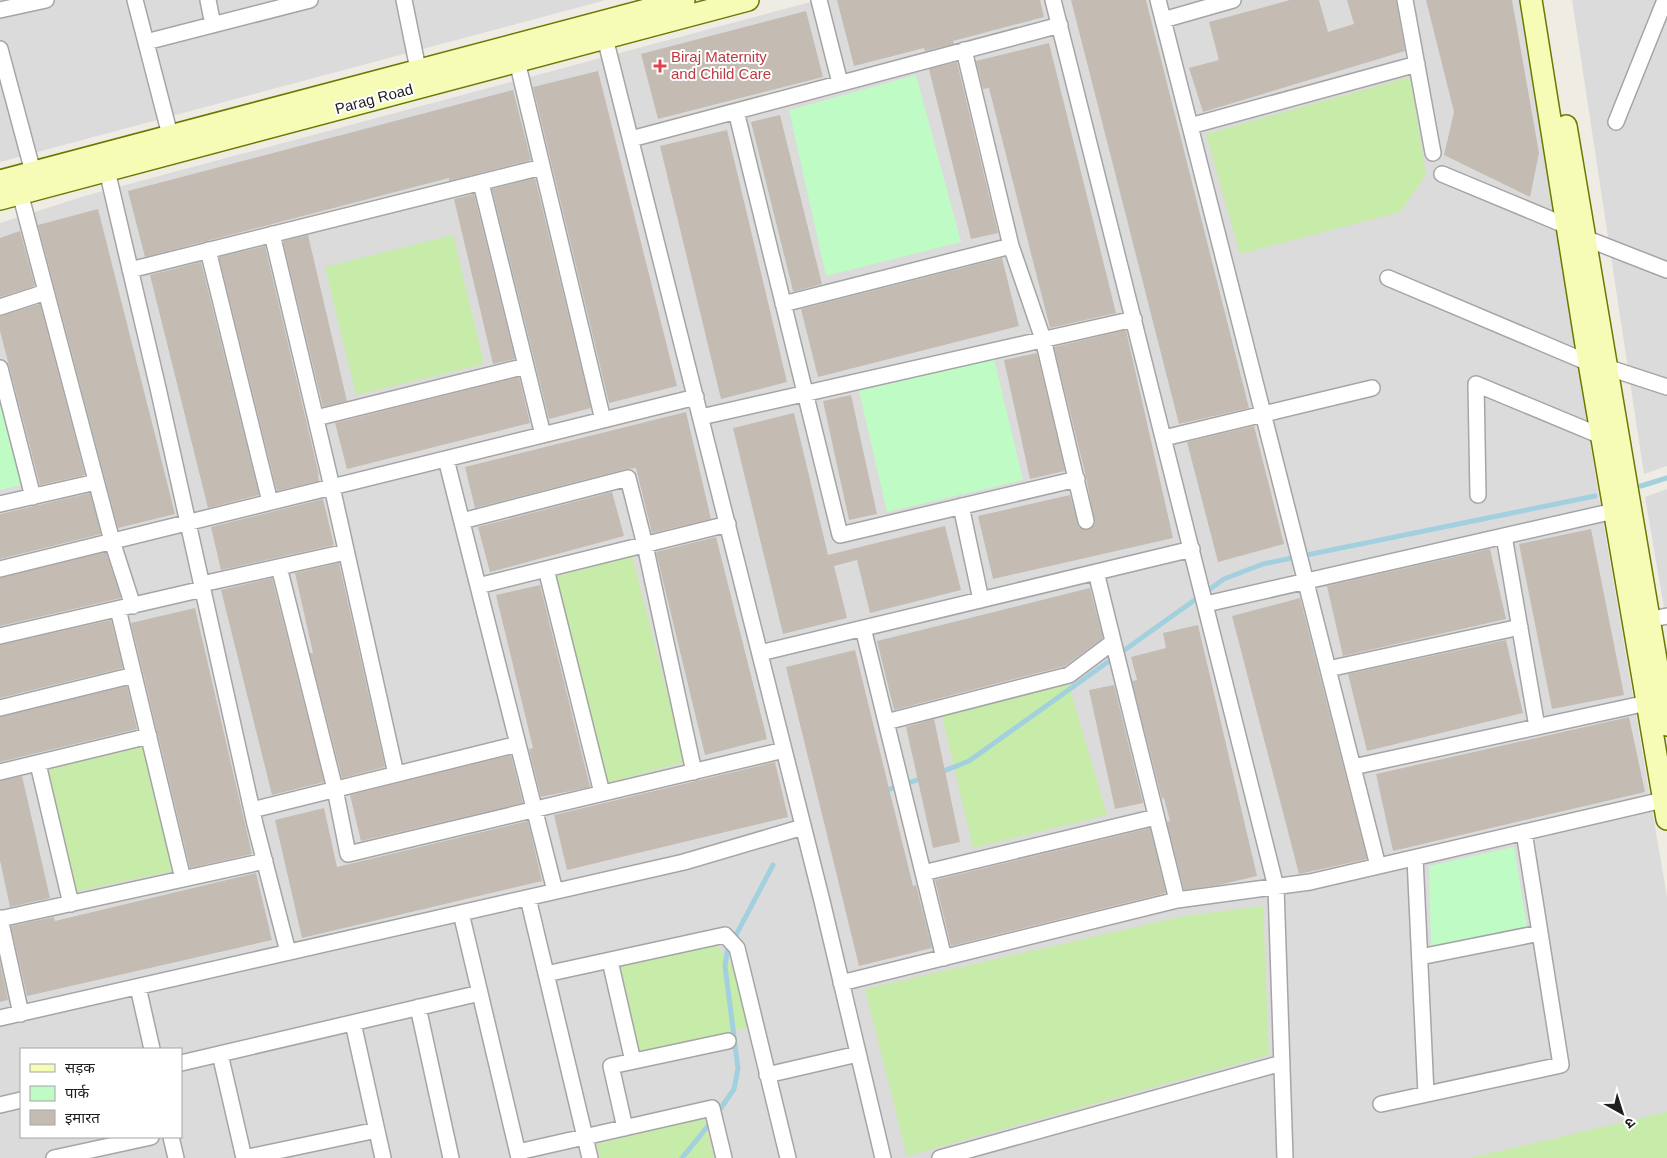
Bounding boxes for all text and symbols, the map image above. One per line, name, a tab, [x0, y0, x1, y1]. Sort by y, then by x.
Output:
place label: Biraj Maternity and Child Care	[671, 48, 771, 82]
marker: Biraj Maternity and Child Care	[653, 59, 667, 73]
street label: Parag Road	[333, 80, 415, 117]
legend	[20, 1048, 182, 1138]
text: सड़क	[65, 1059, 95, 1076]
text: पार्क	[65, 1084, 89, 1101]
north arrow	[1597, 1088, 1647, 1138]
text: इमारत	[65, 1109, 100, 1126]
text: उ	[1621, 1114, 1638, 1132]

